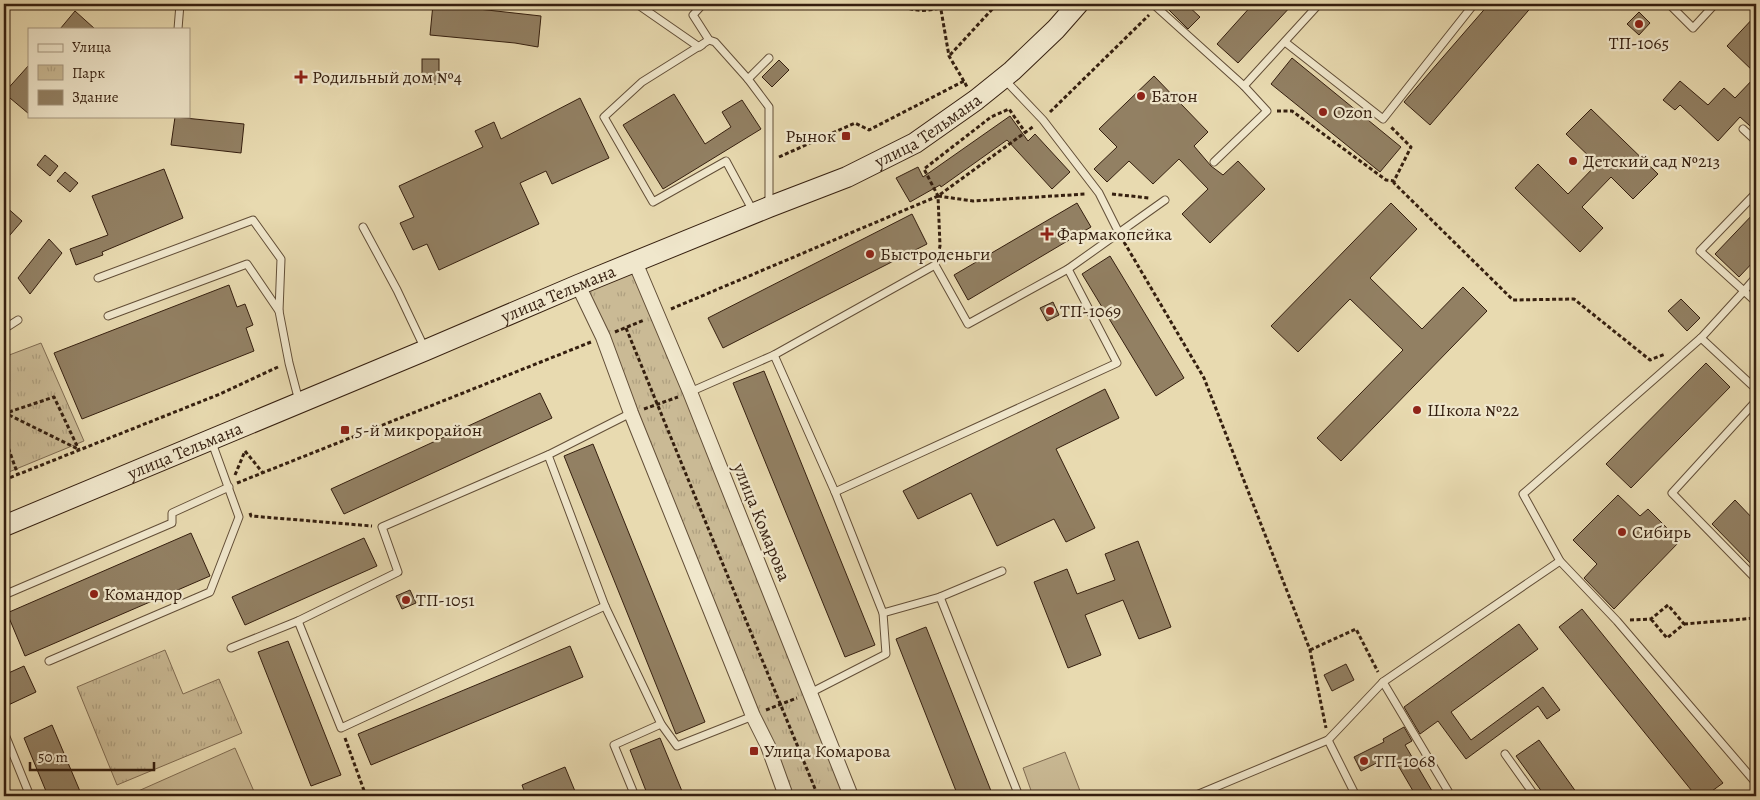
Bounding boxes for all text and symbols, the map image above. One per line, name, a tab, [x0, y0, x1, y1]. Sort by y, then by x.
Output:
marker: ТП-1065	[1633, 18, 1645, 30]
legend	[28, 28, 190, 118]
place label: ТП-1065	[1609, 31, 1669, 55]
text: Улица	[72, 37, 111, 57]
text: Парк	[72, 63, 105, 83]
place label: Родильный дом №4	[312, 65, 462, 89]
marker: Родильный дом №4	[294, 70, 308, 84]
place label: Батон	[1151, 84, 1198, 108]
text: Здание	[72, 87, 119, 107]
street label: улица Тельмана	[870, 88, 987, 174]
marker: Батон	[1135, 90, 1147, 102]
place label: Ozon	[1333, 100, 1373, 124]
marker: Ozon	[1317, 106, 1329, 118]
place label: Рынок	[785, 124, 836, 148]
marker: Рынок	[840, 130, 852, 142]
place label: Детский сад №213	[1583, 149, 1720, 173]
marker: Детский сад №213	[1567, 155, 1579, 167]
place label: Фармакопейка	[1057, 222, 1173, 246]
marker: Фармакопейка	[1041, 228, 1053, 240]
place label: Быстроденьги	[880, 242, 991, 266]
marker: Быстроденьги	[864, 248, 876, 260]
street label: улица Тельмана	[496, 259, 620, 329]
place label: ТП-1069	[1060, 299, 1121, 323]
marker: ТП-1069	[1044, 305, 1056, 317]
place label: Школа №22	[1427, 398, 1520, 422]
marker: Школа №22	[1411, 404, 1423, 416]
street label: улица Тельмана	[123, 416, 247, 486]
place label: 5-й микрорайон	[355, 418, 482, 442]
marker: 5-й микрорайон	[339, 424, 351, 436]
street label: улица Комарова	[727, 458, 797, 585]
place label: Сибирь	[1632, 520, 1691, 544]
marker: Сибирь	[1616, 526, 1628, 538]
place label: Командор	[104, 582, 182, 606]
marker: Командор	[88, 588, 100, 600]
place label: ТП-1051	[416, 588, 475, 612]
marker: ТП-1051	[400, 594, 412, 606]
place label: Улица Комарова	[764, 739, 891, 763]
scale bar	[30, 740, 154, 772]
marker: Улица Комарова	[748, 745, 760, 757]
text: 50 m	[38, 747, 68, 767]
place label: ТП-1068	[1374, 749, 1436, 773]
marker: ТП-1068	[1358, 755, 1370, 767]

